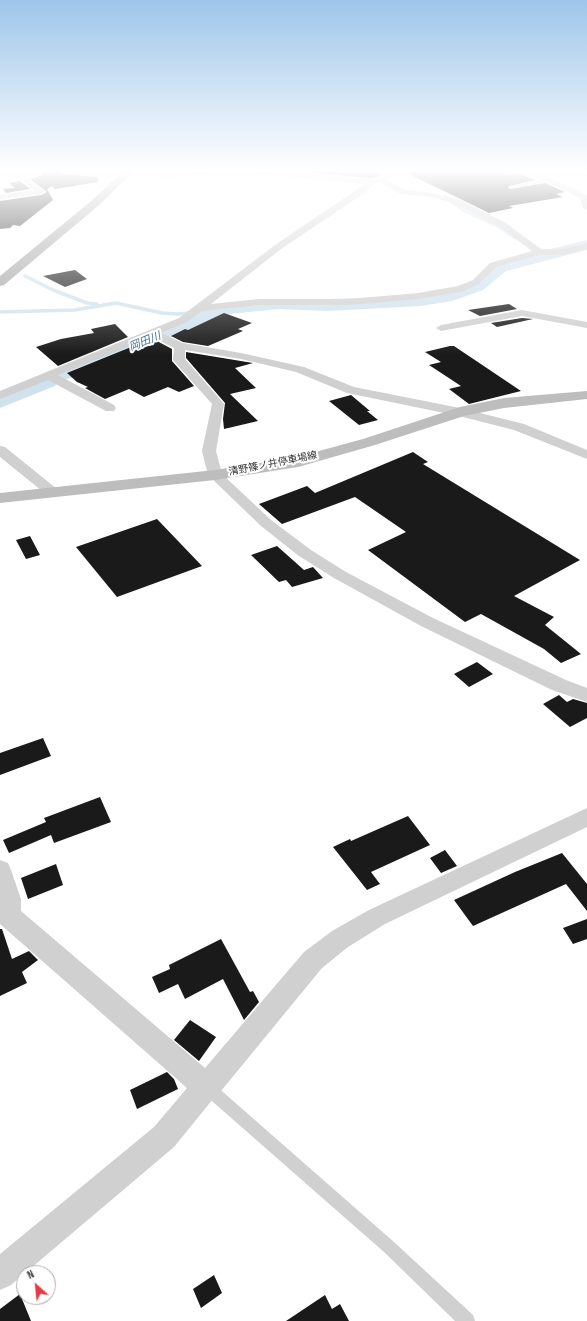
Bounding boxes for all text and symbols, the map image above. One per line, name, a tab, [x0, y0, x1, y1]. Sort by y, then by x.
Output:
water label: 岡田川	[127, 330, 163, 354]
street label: 清野篠ノ井停車場線	[228, 450, 318, 478]
north arrow	[16, 1265, 56, 1305]
text: N	[25, 1268, 36, 1282]

